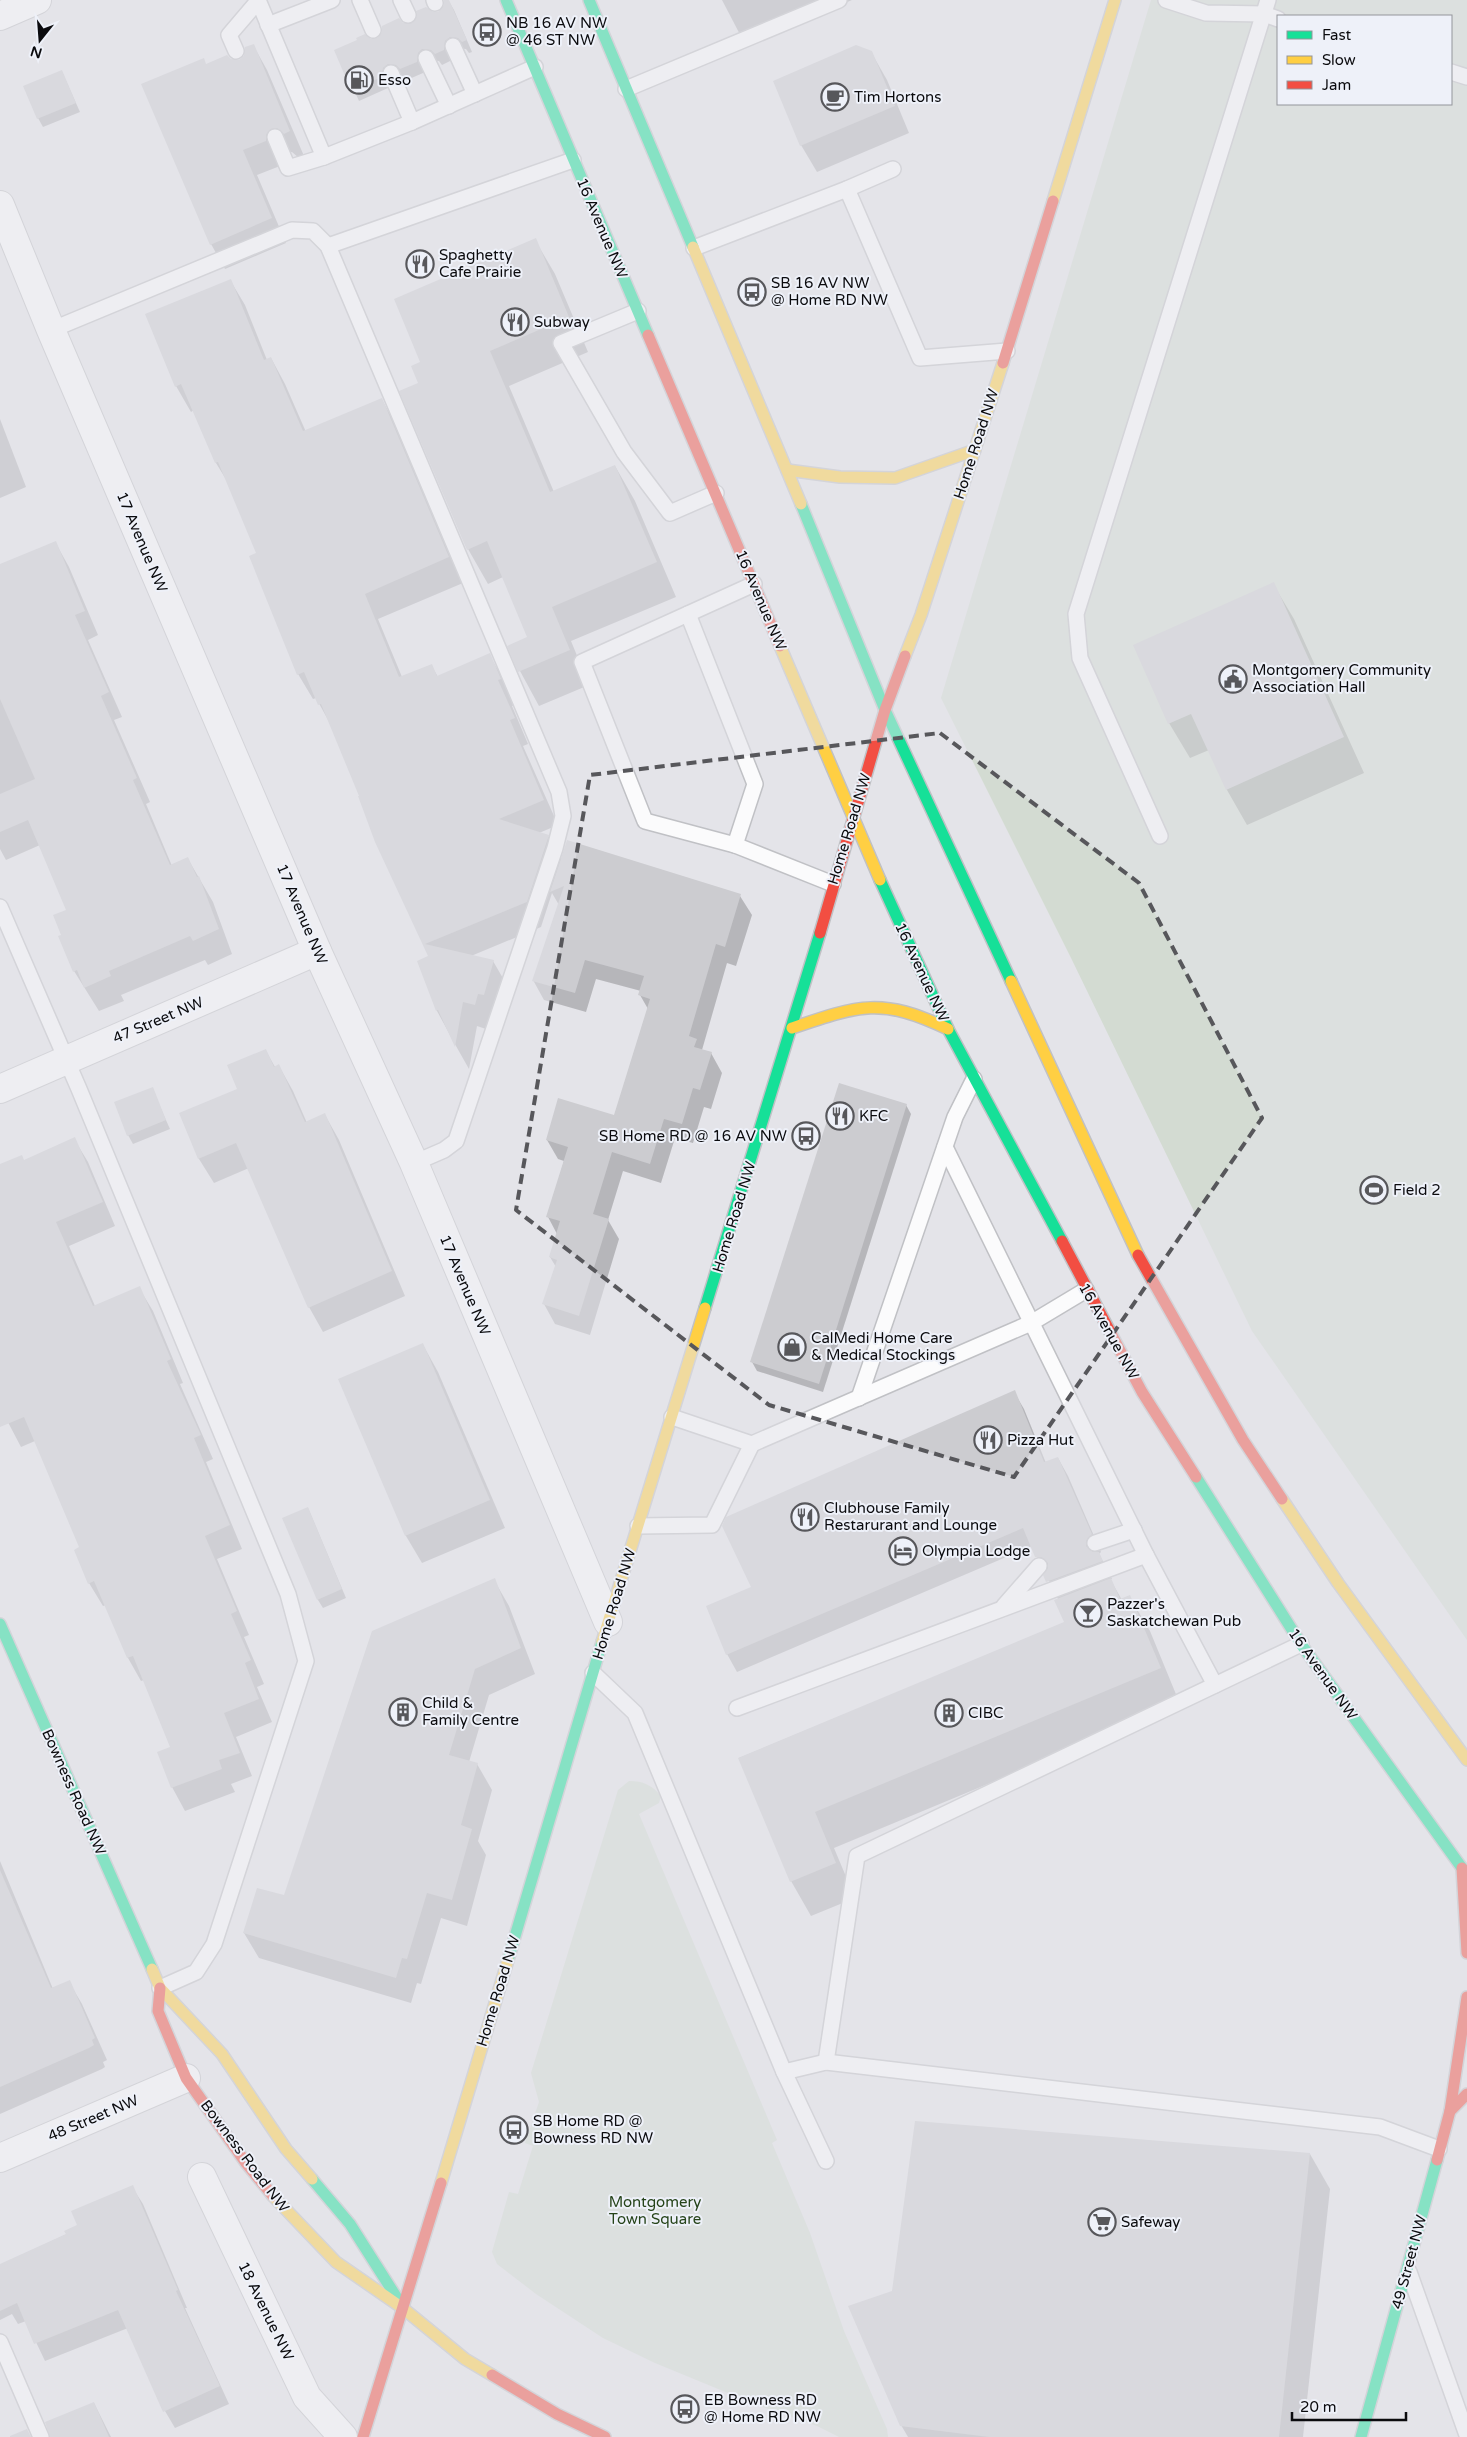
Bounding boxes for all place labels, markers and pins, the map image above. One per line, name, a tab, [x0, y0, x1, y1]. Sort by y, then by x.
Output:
place label: NB 16 AV NW @ 46 ST NW	[506, 14, 607, 49]
bus stop icon: NB 16 AV NW @ 46 ST NW	[472, 17, 502, 47]
fuel station icon: Esso	[344, 65, 374, 95]
place label: Esso	[378, 71, 411, 89]
cafe icon: Tim Hortons	[820, 82, 850, 112]
place label: Tim Hortons	[854, 88, 941, 106]
place label: Spaghetty Cafe Prairie	[439, 246, 521, 281]
restaurant icon: Spaghetty Cafe Prairie	[405, 249, 435, 279]
place label: SB 16 AV NW @ Home RD NW	[771, 274, 888, 309]
bus stop icon: SB 16 AV NW @ Home RD NW	[737, 277, 767, 307]
restaurant icon: Subway	[500, 307, 530, 337]
place label: Subway	[534, 313, 590, 331]
place label: Montgomery Community Association Hall	[1252, 661, 1431, 696]
public building icon: Montgomery Community Association Hall	[1218, 664, 1248, 694]
restaurant icon: KFC	[825, 1101, 855, 1131]
place label: KFC	[859, 1107, 888, 1125]
bus stop icon: SB Home RD @ 16 AV NW	[791, 1121, 821, 1151]
place label: SB Home RD @ 16 AV NW	[599, 1127, 787, 1145]
sports icon: Field 2	[1359, 1175, 1389, 1205]
place label: Field 2	[1393, 1181, 1441, 1199]
place label: CalMedi Home Care & Medical Stockings	[811, 1329, 955, 1364]
shop icon: CalMedi Home Care & Medical Stockings	[777, 1332, 807, 1362]
restaurant icon: Pizza Hut	[973, 1425, 1003, 1455]
place label: Pizza Hut	[1007, 1431, 1074, 1449]
place label: Clubhouse Family Restarurant and Lounge	[824, 1499, 997, 1534]
restaurant icon: Clubhouse Family Restarurant and Lounge	[790, 1502, 820, 1532]
hotel icon: Olympia Lodge	[888, 1536, 918, 1566]
place label: Olympia Lodge	[922, 1542, 1030, 1560]
place label: Pazzer's Saskatchewan Pub	[1107, 1595, 1241, 1630]
bar icon: Pazzer's Saskatchewan Pub	[1073, 1598, 1103, 1628]
place label: Child & Family Centre	[422, 1694, 519, 1729]
building icon: Child & Family Centre	[388, 1697, 418, 1727]
building icon: CIBC	[934, 1698, 964, 1728]
place label: CIBC	[968, 1704, 1004, 1722]
place label: SB Home RD @ Bowness RD NW	[533, 2112, 653, 2147]
bus stop icon: SB Home RD @ Bowness RD NW	[499, 2115, 529, 2145]
supermarket icon: Safeway	[1087, 2207, 1117, 2237]
place label: Safeway	[1121, 2213, 1180, 2231]
place label: EB Bowness RD @ Home RD NW	[704, 2391, 821, 2426]
bus stop icon: EB Bowness RD @ Home RD NW	[670, 2394, 700, 2424]

